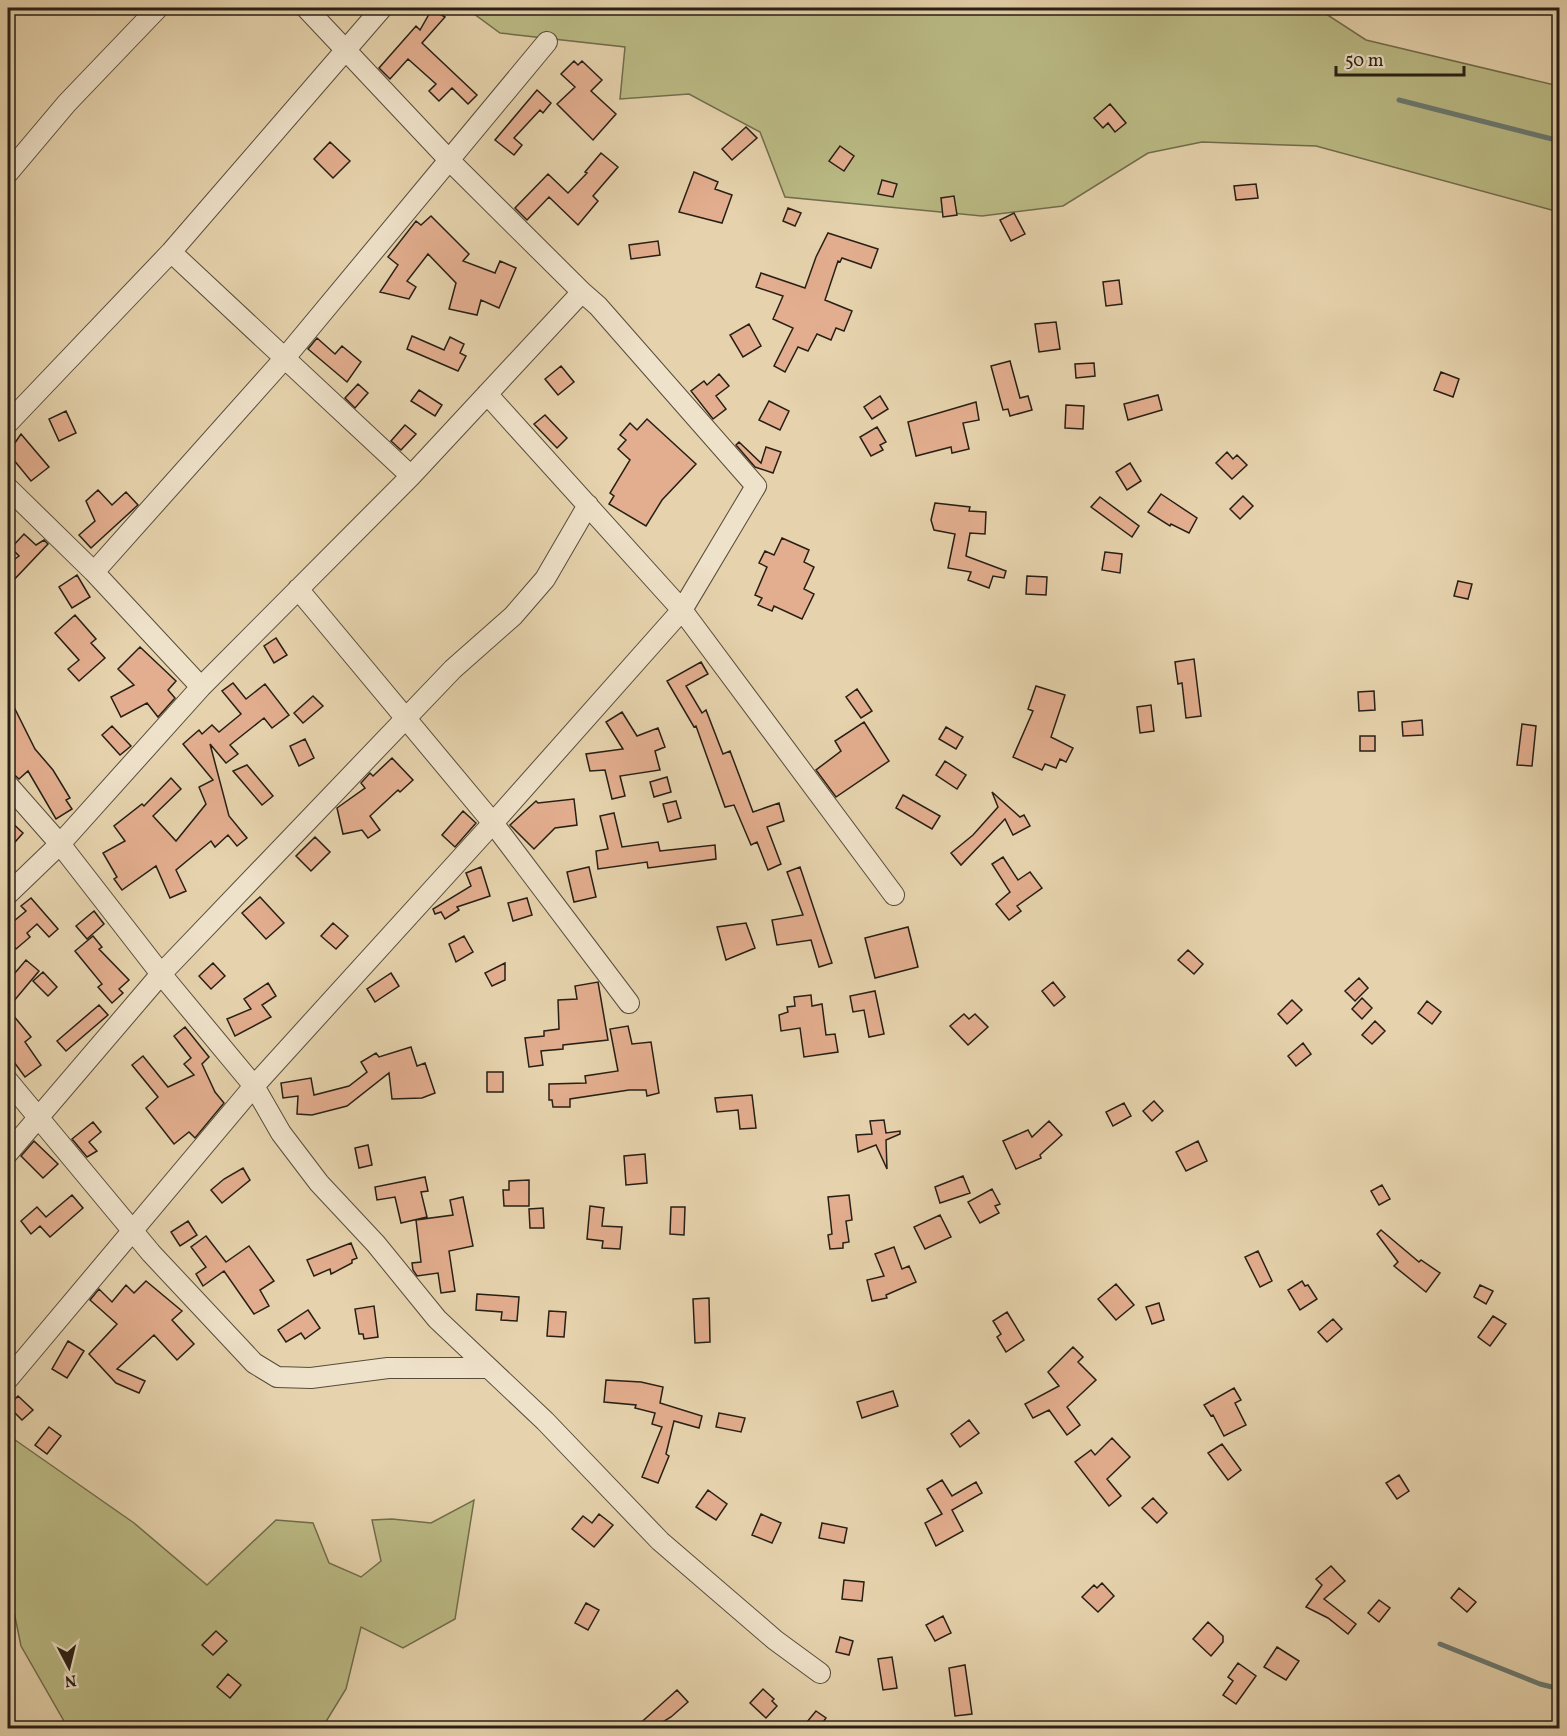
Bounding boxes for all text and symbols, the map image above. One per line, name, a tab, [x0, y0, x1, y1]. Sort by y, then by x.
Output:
scale bar	[1336, 39, 1464, 77]
text: 50 m	[1345, 49, 1384, 74]
north arrow	[39, 1637, 99, 1697]
text: N	[63, 1668, 78, 1692]

